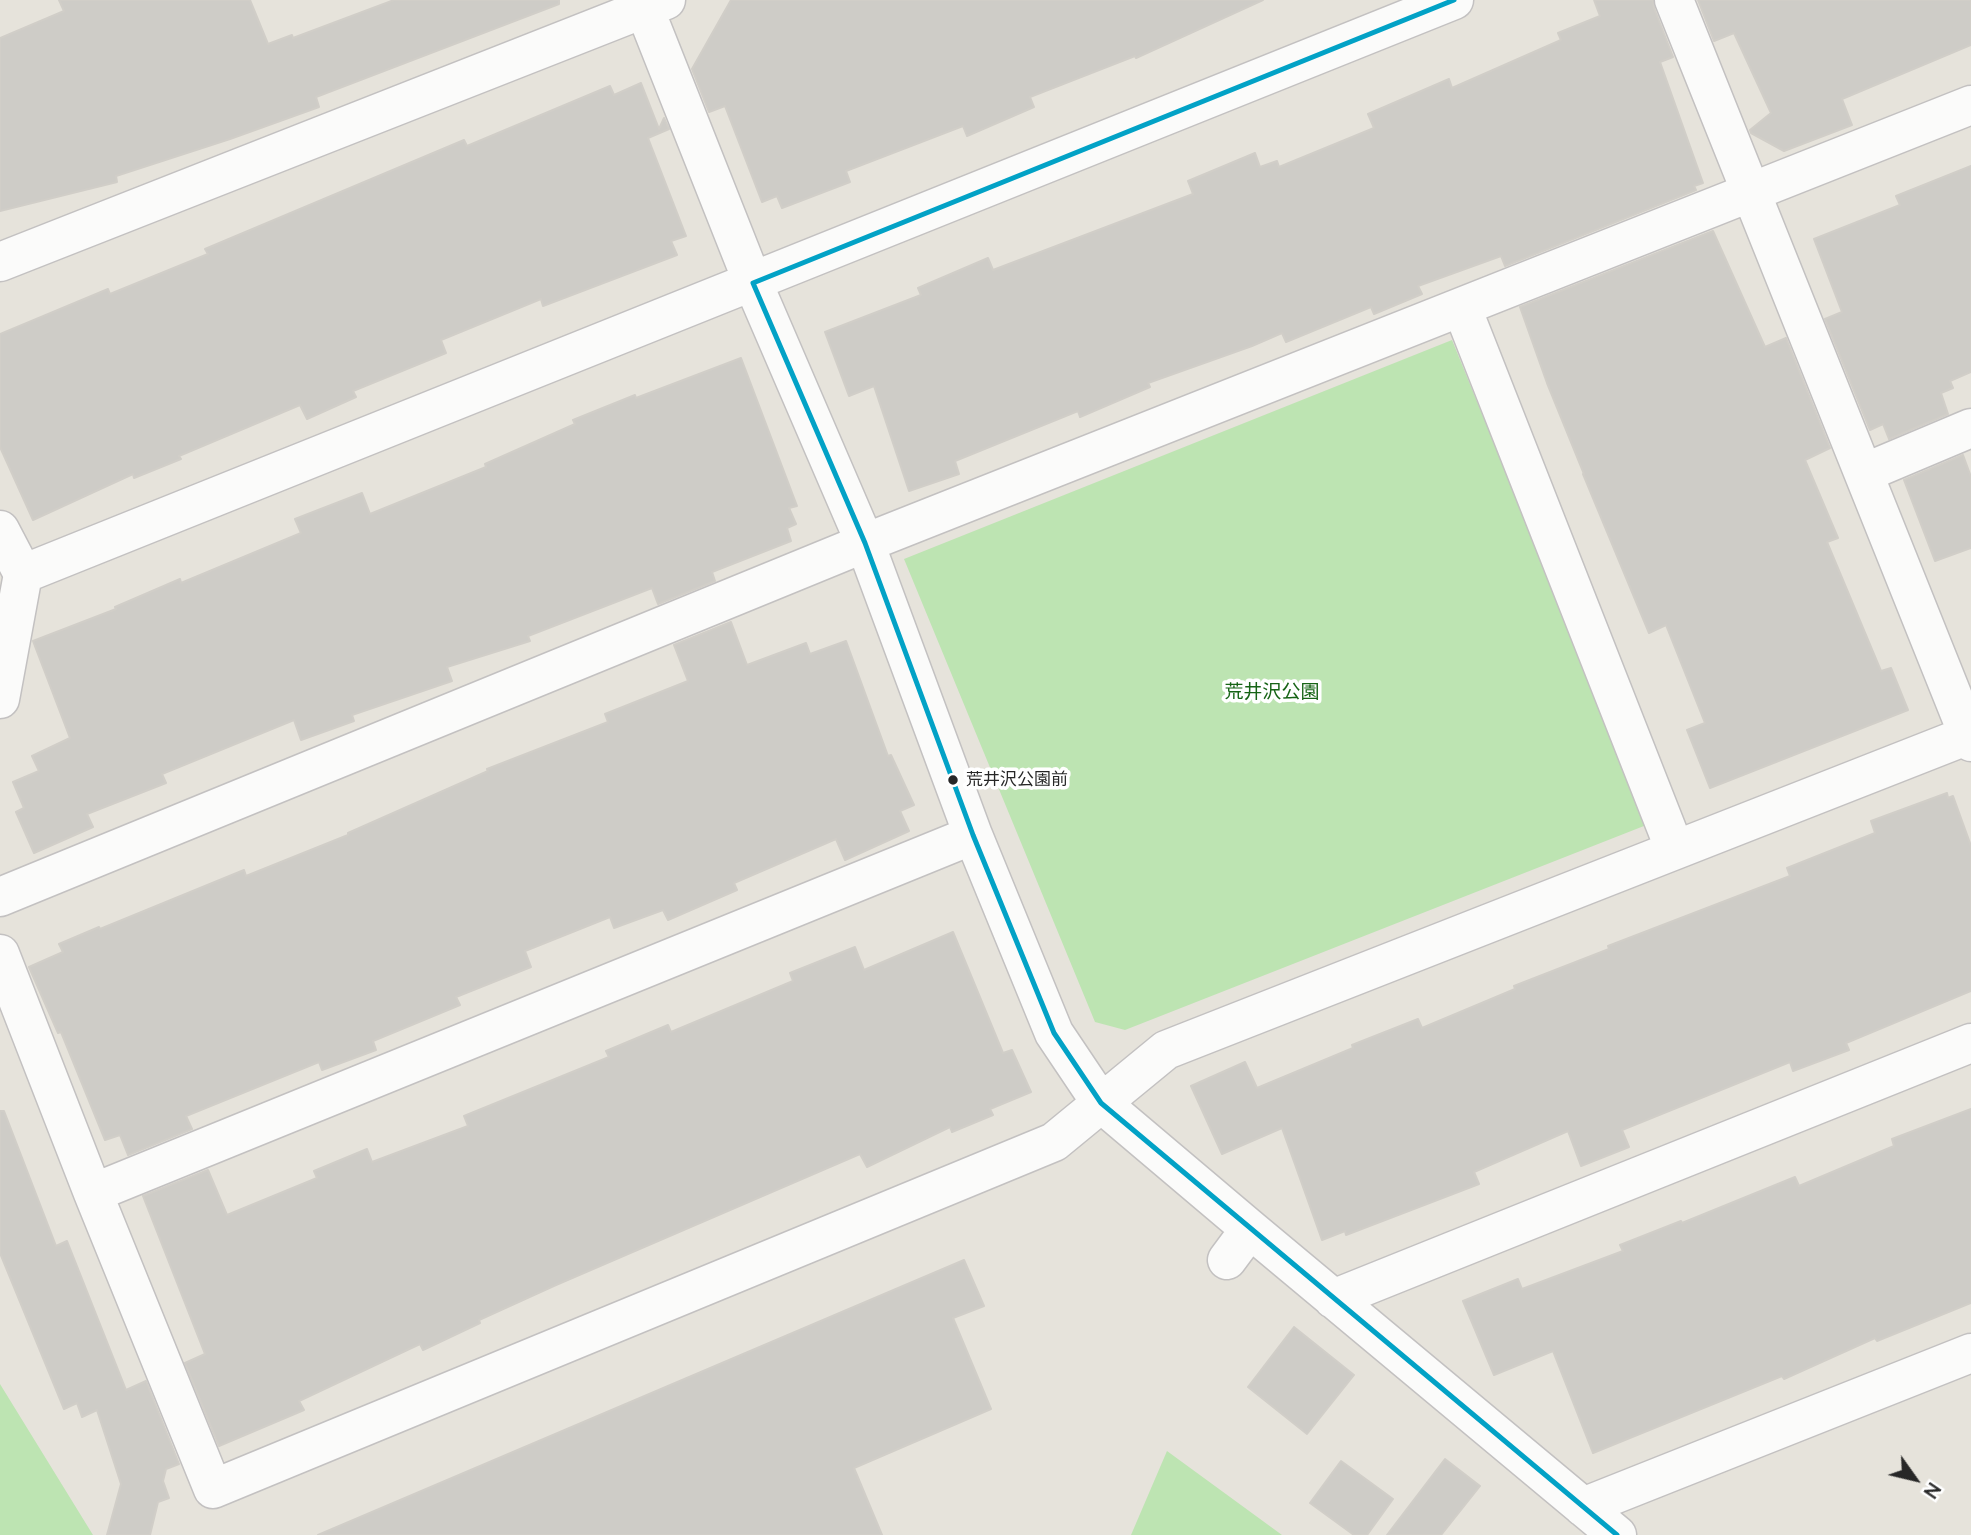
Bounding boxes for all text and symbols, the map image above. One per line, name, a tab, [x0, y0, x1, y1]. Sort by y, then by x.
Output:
park label: 荒井沢公園	[1225, 681, 1319, 703]
place label: 荒井沢公園前	[966, 770, 1068, 790]
marker: 荒井沢公園前	[946, 773, 960, 787]
north arrow	[1880, 1444, 1950, 1514]
text: N	[1918, 1478, 1946, 1503]

